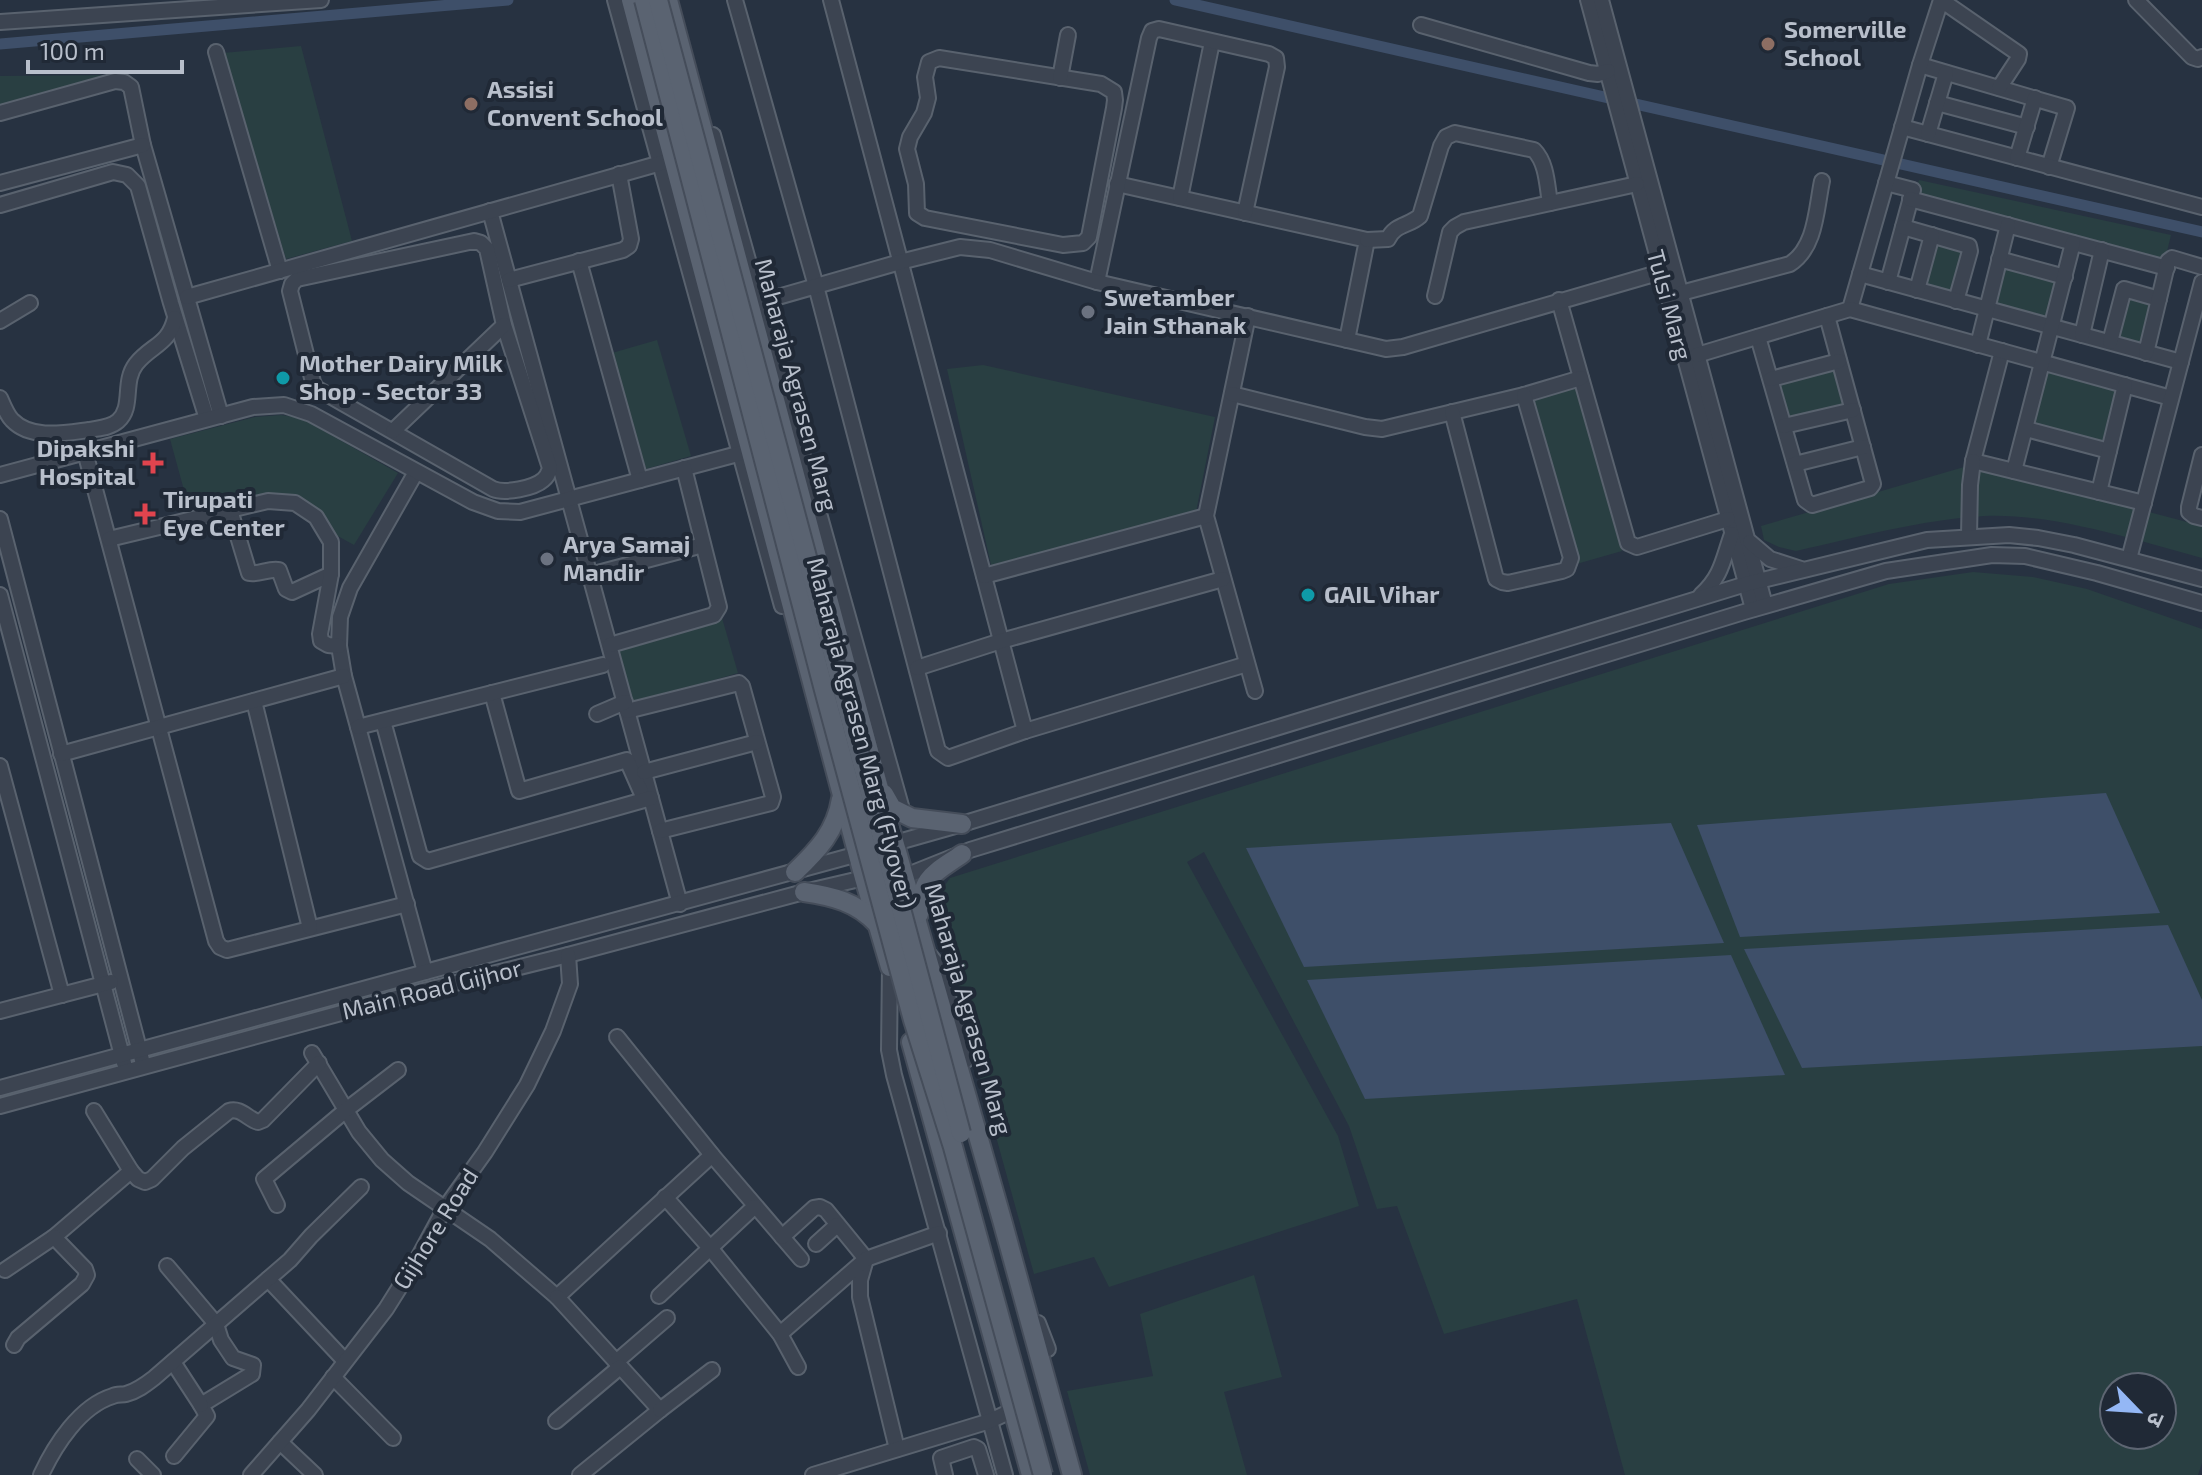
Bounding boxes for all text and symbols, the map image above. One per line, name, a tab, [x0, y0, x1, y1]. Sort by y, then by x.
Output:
place label: Somerville School	[1784, 14, 1907, 71]
scale bar	[28, 24, 182, 74]
marker: Somerville School	[1759, 35, 1777, 53]
text: 100 m	[40, 36, 105, 65]
place label: Assisi Convent School	[487, 74, 663, 131]
marker: Assisi Convent School	[462, 95, 480, 113]
street label: Tulsi Marg	[1642, 246, 1699, 363]
street label: Maharaja Agrasen Marg	[750, 255, 845, 514]
place label: Swetamber Jain Sthanak	[1104, 282, 1247, 339]
marker: Swetamber Jain Sthanak	[1079, 303, 1097, 321]
place label: Mother Dairy Milk Shop - Sector 33	[299, 348, 503, 405]
marker: Mother Dairy Milk Shop - Sector 33	[274, 369, 292, 387]
place label: Dipakshi Hospital	[37, 433, 135, 490]
marker: Dipakshi Hospital	[142, 452, 164, 474]
place label: Tirupati Eye Center	[163, 484, 285, 541]
marker: Tirupati Eye Center	[134, 503, 156, 525]
place label: Arya Samaj Mandir	[563, 529, 690, 586]
marker: Arya Samaj Mandir	[538, 550, 556, 568]
street label: Maharaja Agrasen Marg (Flyover)	[802, 554, 923, 911]
place label: GAIL Vihar	[1324, 579, 1440, 608]
marker: GAIL Vihar	[1299, 586, 1317, 604]
street label: Maharaja Agrasen Marg	[920, 879, 1019, 1138]
street label: Main Road Gijhor	[339, 952, 525, 1025]
street label: Gijhore Road	[386, 1162, 483, 1294]
north arrow	[2098, 1371, 2178, 1451]
text: उ	[2142, 1409, 2172, 1432]

